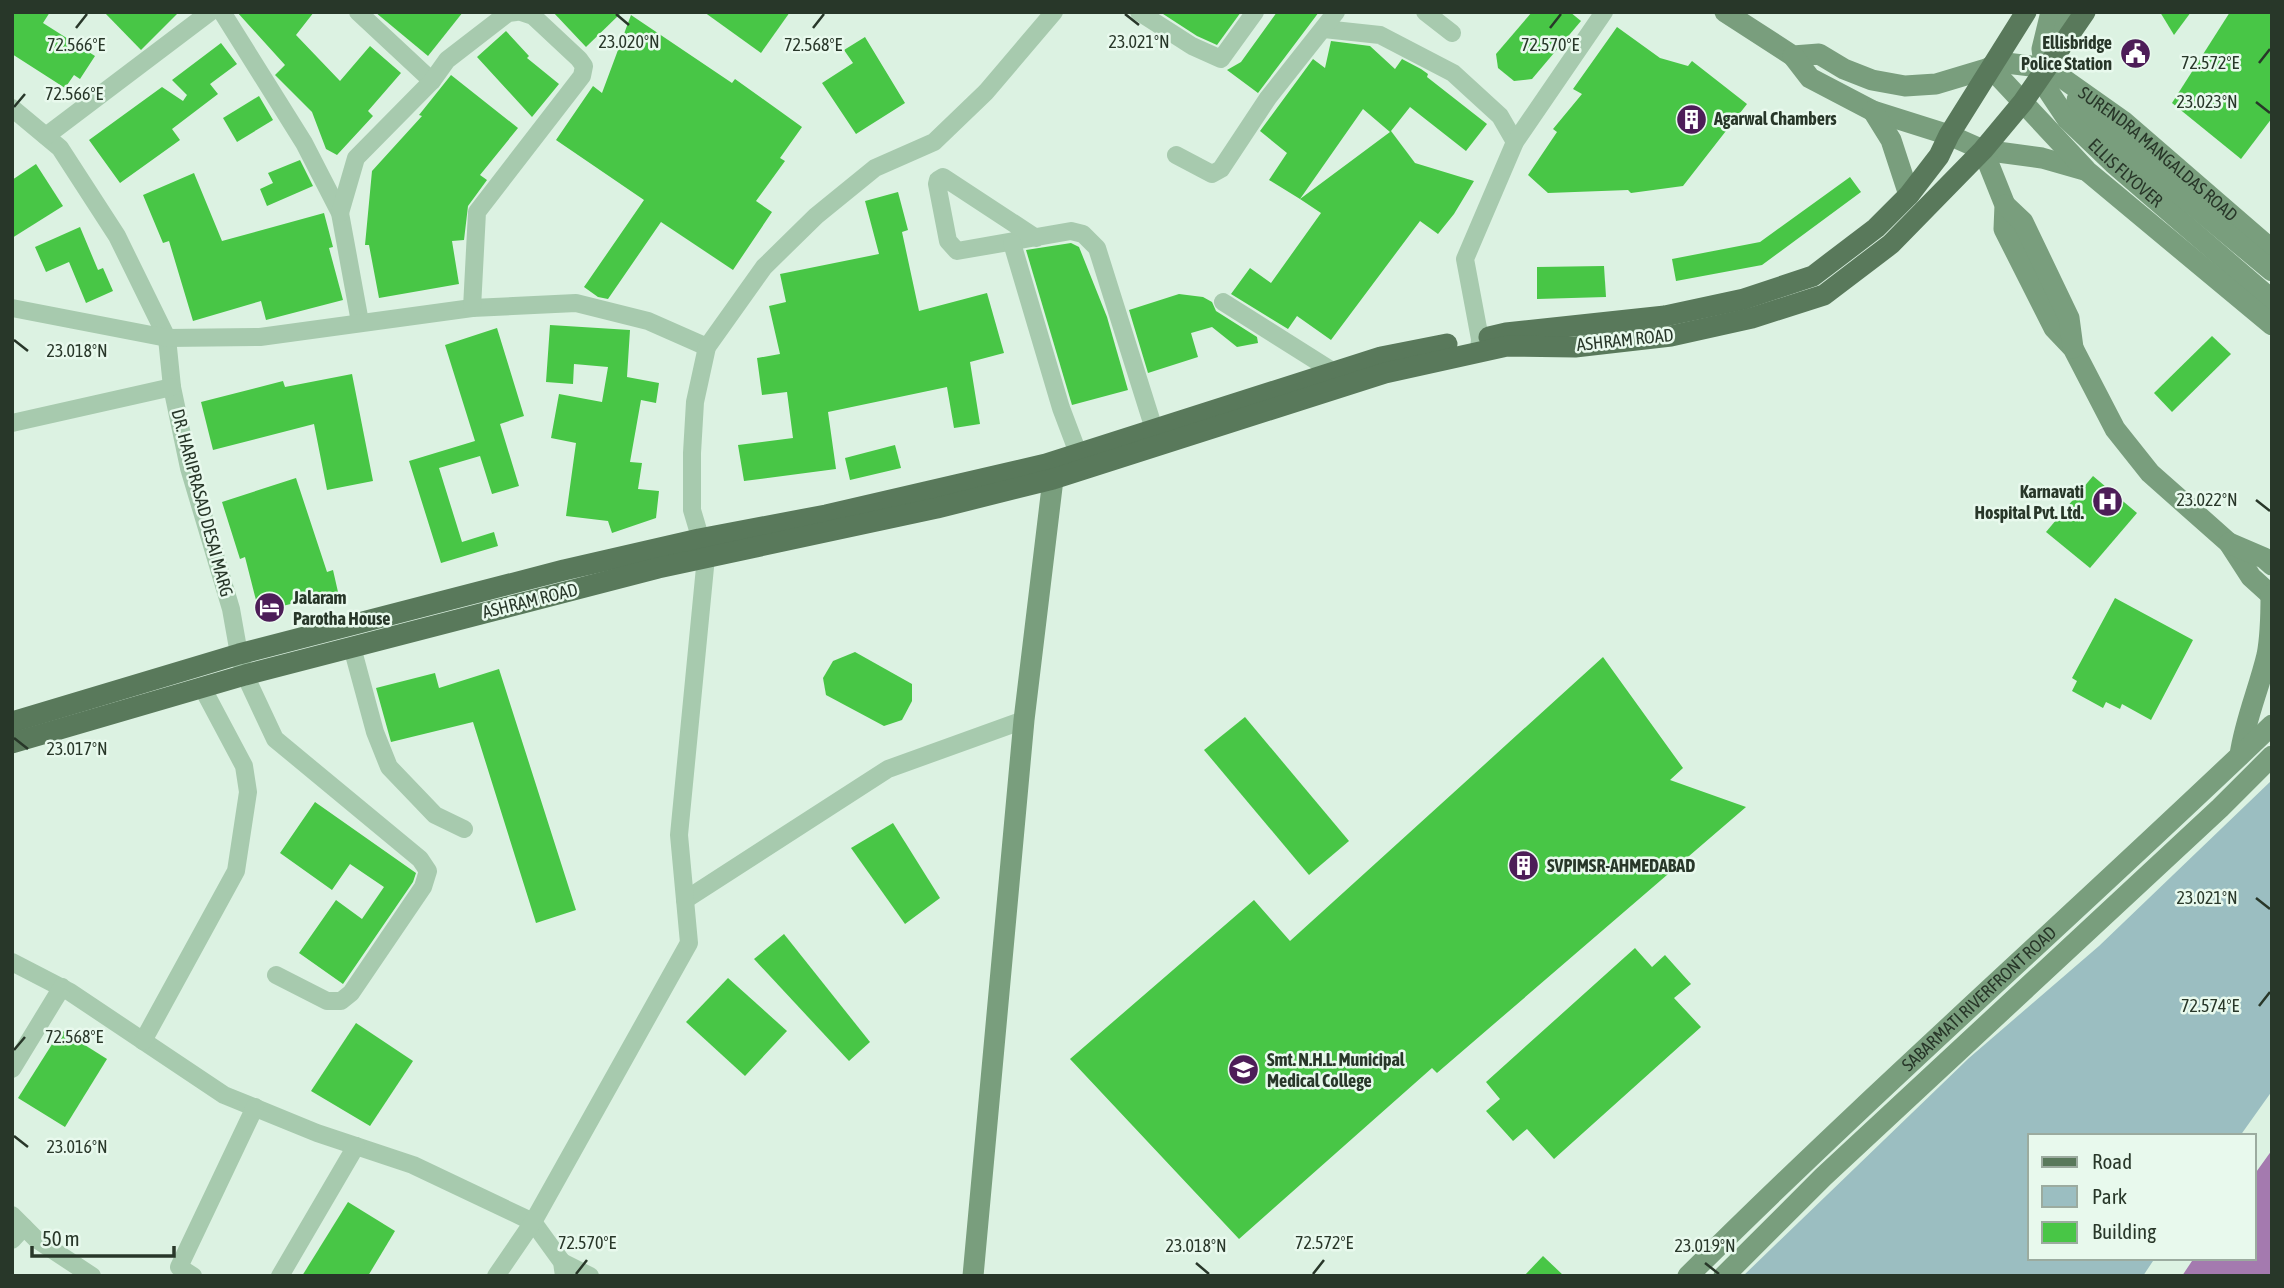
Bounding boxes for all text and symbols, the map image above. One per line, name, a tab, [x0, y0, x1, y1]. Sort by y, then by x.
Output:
text: 23.020°N	[598, 31, 660, 52]
text: 23.021°N	[1108, 31, 1170, 52]
place label: Ellisbridge Police Station	[2021, 32, 2112, 74]
text: 72.566°E	[47, 34, 105, 55]
text: 72.568°E	[784, 34, 842, 55]
text: 72.570°E	[1521, 34, 1579, 55]
public building icon: Ellisbridge Police Station	[2118, 36, 2152, 70]
text: 72.572°E	[2181, 52, 2239, 73]
street label: SURENDRA MANGALDAS ROAD	[2075, 82, 2242, 225]
text: 72.566°E	[45, 83, 103, 104]
text: 23.023°N	[2176, 91, 2238, 112]
building icon: Agarwal Chambers	[1674, 102, 1708, 136]
place label: Agarwal Chambers	[1713, 108, 1837, 129]
street label: ELLIS FLYOVER	[2084, 134, 2167, 211]
street label: ASHRAM ROAD	[1575, 324, 1674, 355]
text: 23.018°N	[46, 340, 108, 361]
street label: DR. HARIPRASAD DESAI MARG	[167, 407, 238, 599]
place label: Karnavati Hospital Pvt. Ltd.	[1974, 481, 2084, 523]
hospital icon: Karnavati Hospital Pvt. Ltd.	[2090, 485, 2124, 519]
text: 23.022°N	[2176, 489, 2238, 510]
street label: ASHRAM ROAD	[480, 579, 580, 622]
place label: Jalaram Parotha House	[292, 587, 391, 629]
hotel icon: Jalaram Parotha House	[253, 591, 287, 625]
text: 23.017°N	[46, 738, 108, 759]
building icon: SVPIMSR-AHMEDABAD	[1507, 849, 1541, 883]
place label: SVPIMSR-AHMEDABAD	[1547, 855, 1695, 876]
text: 23.021°N	[2176, 887, 2238, 908]
street label: SABARMATI RIVERFRONT ROAD	[1897, 922, 2060, 1075]
text: 72.574°E	[2181, 995, 2239, 1016]
text: 72.568°E	[45, 1026, 103, 1047]
place label: Smt. N.H.L. Municipal Medical College	[1267, 1049, 1405, 1091]
school or university icon: Smt. N.H.L. Municipal Medical College	[1227, 1053, 1261, 1087]
legend	[2028, 1134, 2256, 1260]
text: 23.016°N	[46, 1136, 108, 1157]
text: Road	[2092, 1149, 2132, 1173]
text: Park	[2092, 1184, 2127, 1208]
scale bar	[32, 1214, 173, 1258]
text: Building	[2092, 1219, 2156, 1243]
text: 50 m	[42, 1226, 80, 1250]
text: 72.570°E	[558, 1232, 616, 1253]
text: 72.572°E	[1295, 1232, 1353, 1253]
text: 23.018°N	[1165, 1235, 1227, 1256]
text: 23.019°N	[1674, 1235, 1736, 1256]

